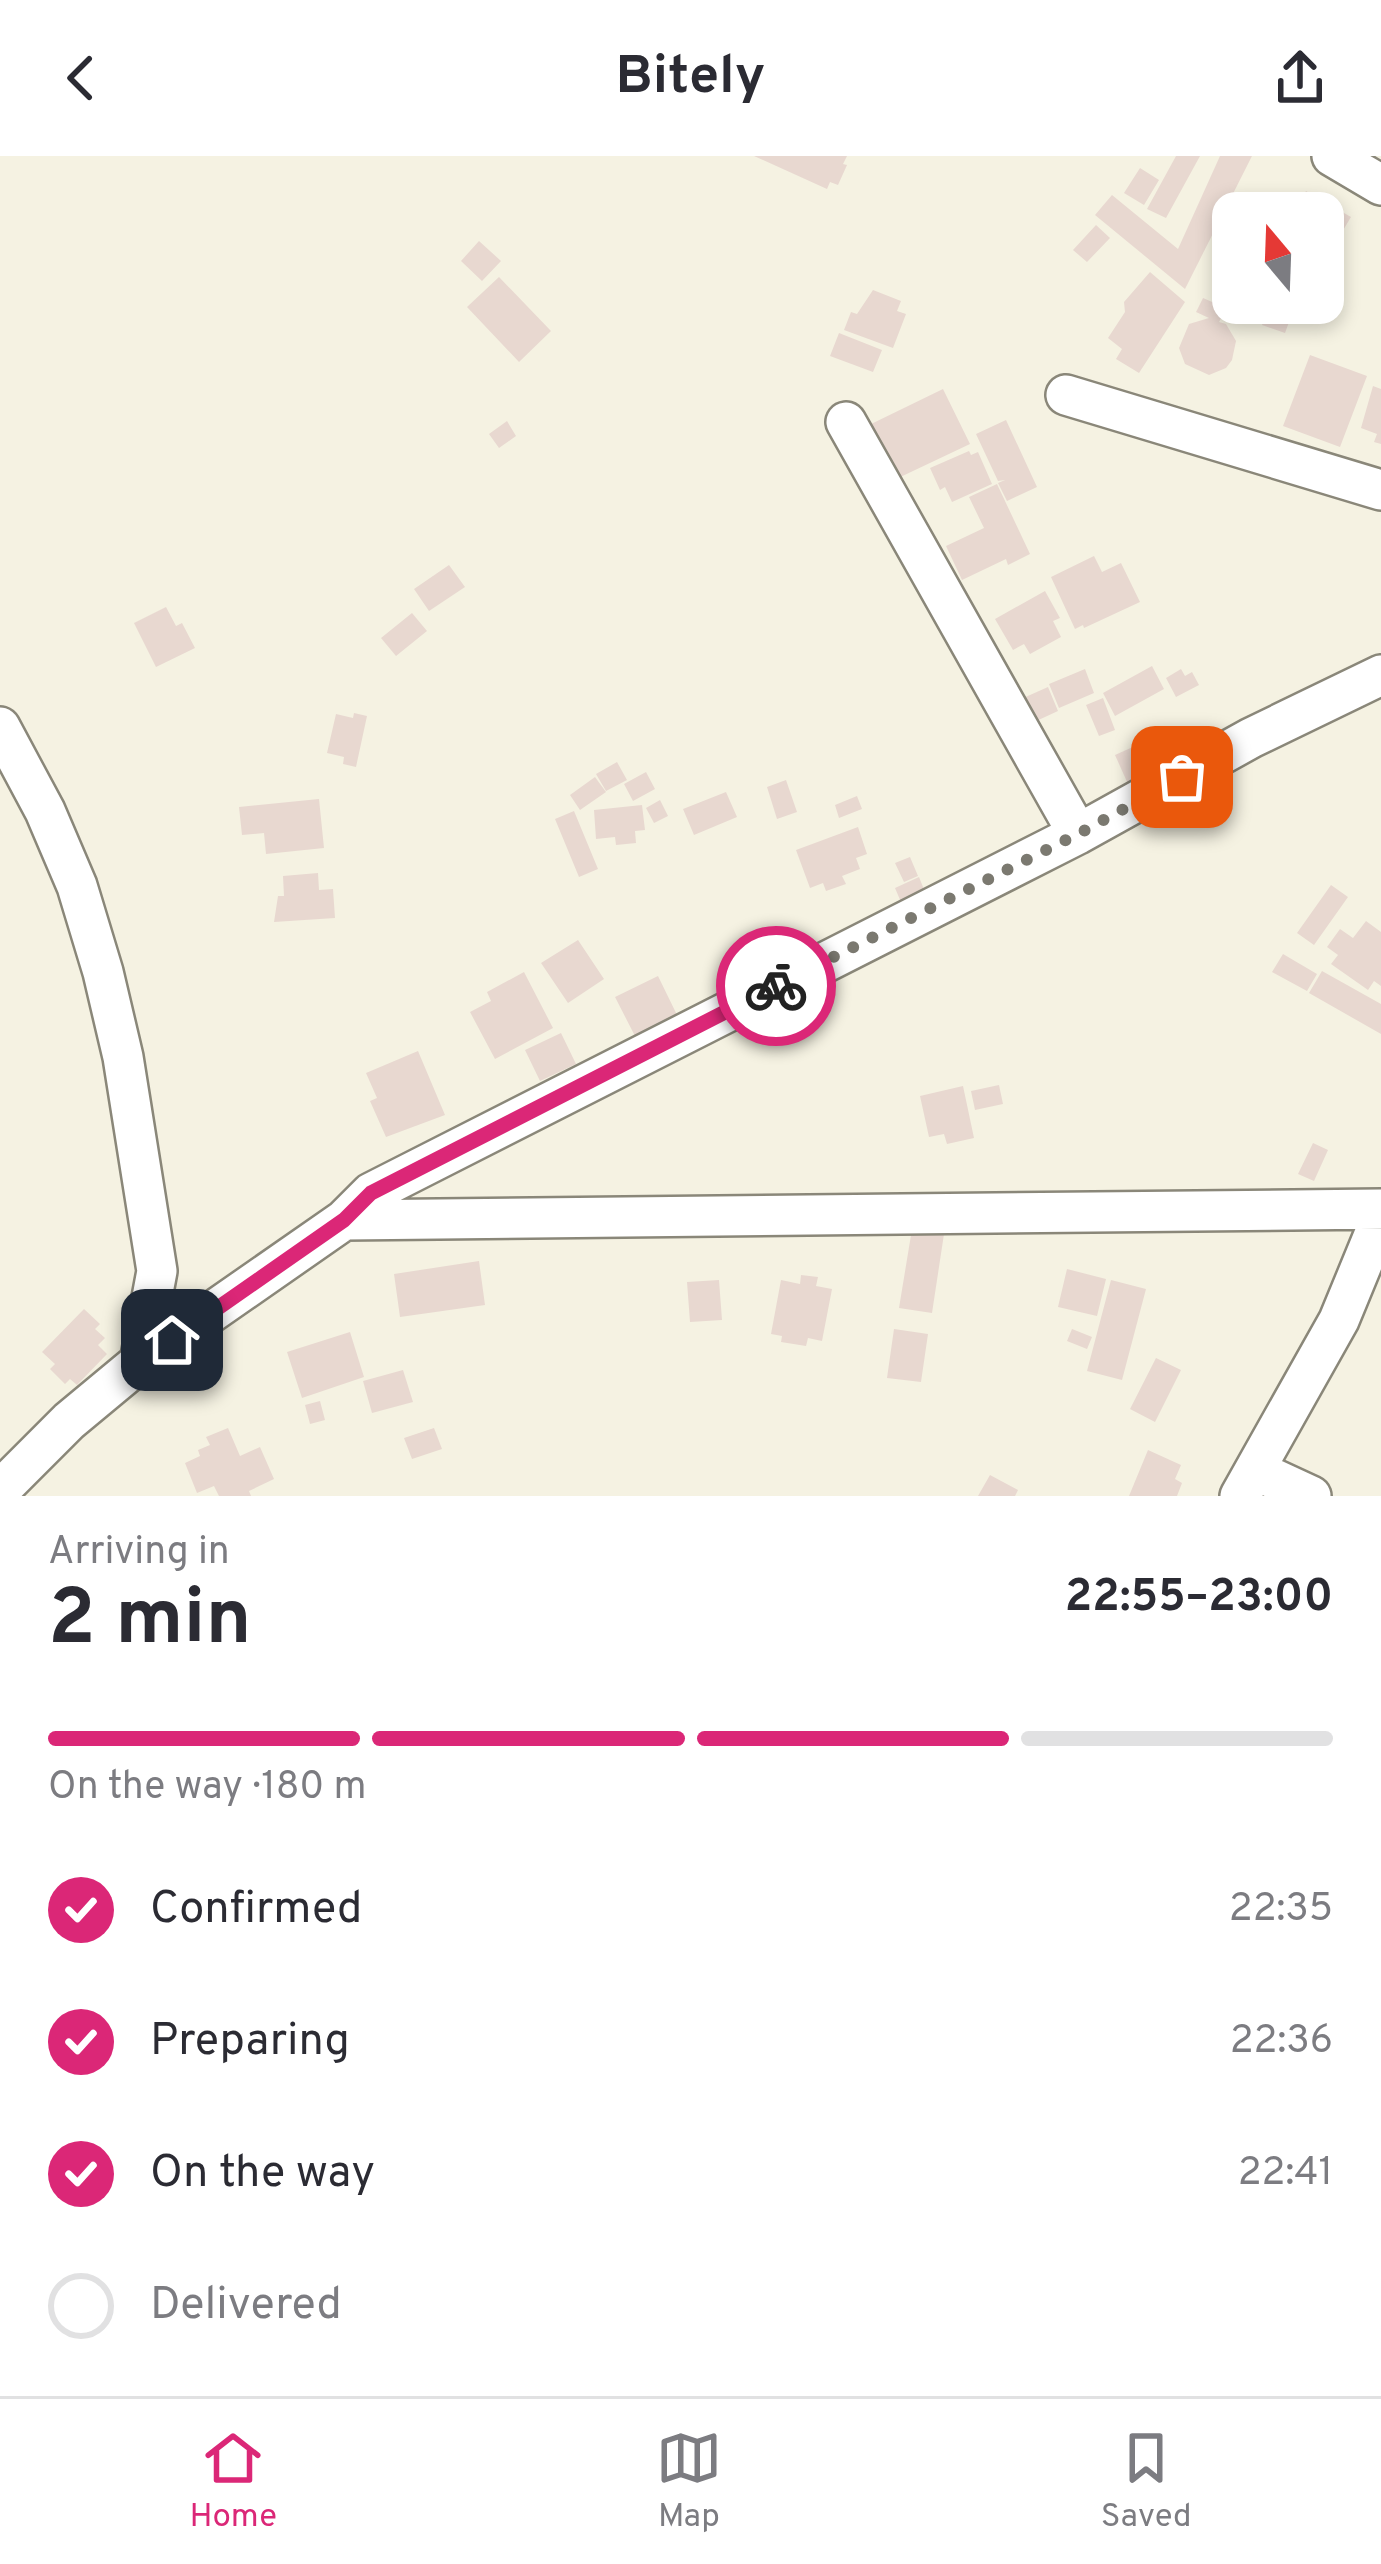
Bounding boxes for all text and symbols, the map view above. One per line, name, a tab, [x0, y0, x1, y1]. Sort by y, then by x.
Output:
text: Bitely	[616, 44, 765, 113]
icon: back	[48, 45, 114, 111]
icon: share	[1267, 45, 1333, 111]
north arrow	[1212, 192, 1344, 324]
map controls	[1212, 192, 1344, 324]
pin	[1131, 726, 1233, 828]
icon: bag	[1149, 744, 1215, 810]
courier	[716, 926, 836, 1046]
icon: bike	[743, 953, 809, 1019]
pin	[121, 1289, 223, 1391]
icon: home	[139, 1307, 205, 1373]
text: Arriving in	[48, 1529, 230, 1578]
text: 22:55–23:00	[1065, 1570, 1333, 1627]
text: 2 min	[48, 1573, 252, 1672]
text: On the way · 180 m	[48, 1764, 367, 1813]
icon: check	[48, 1877, 114, 1943]
text: Confirmed	[150, 1882, 362, 1939]
text: 22:35	[1229, 1886, 1333, 1935]
icon: check	[48, 2009, 114, 2075]
text: Preparing	[150, 2014, 350, 2071]
text: 22:36	[1230, 2018, 1333, 2067]
icon: check	[48, 2141, 114, 2207]
text: On the way	[150, 2146, 375, 2203]
text: 22:41	[1238, 2150, 1333, 2199]
text: Delivered	[150, 2278, 342, 2335]
tab: Home	[189, 2425, 277, 2539]
tab: Map	[656, 2425, 722, 2539]
tab: Saved	[1101, 2425, 1192, 2539]

